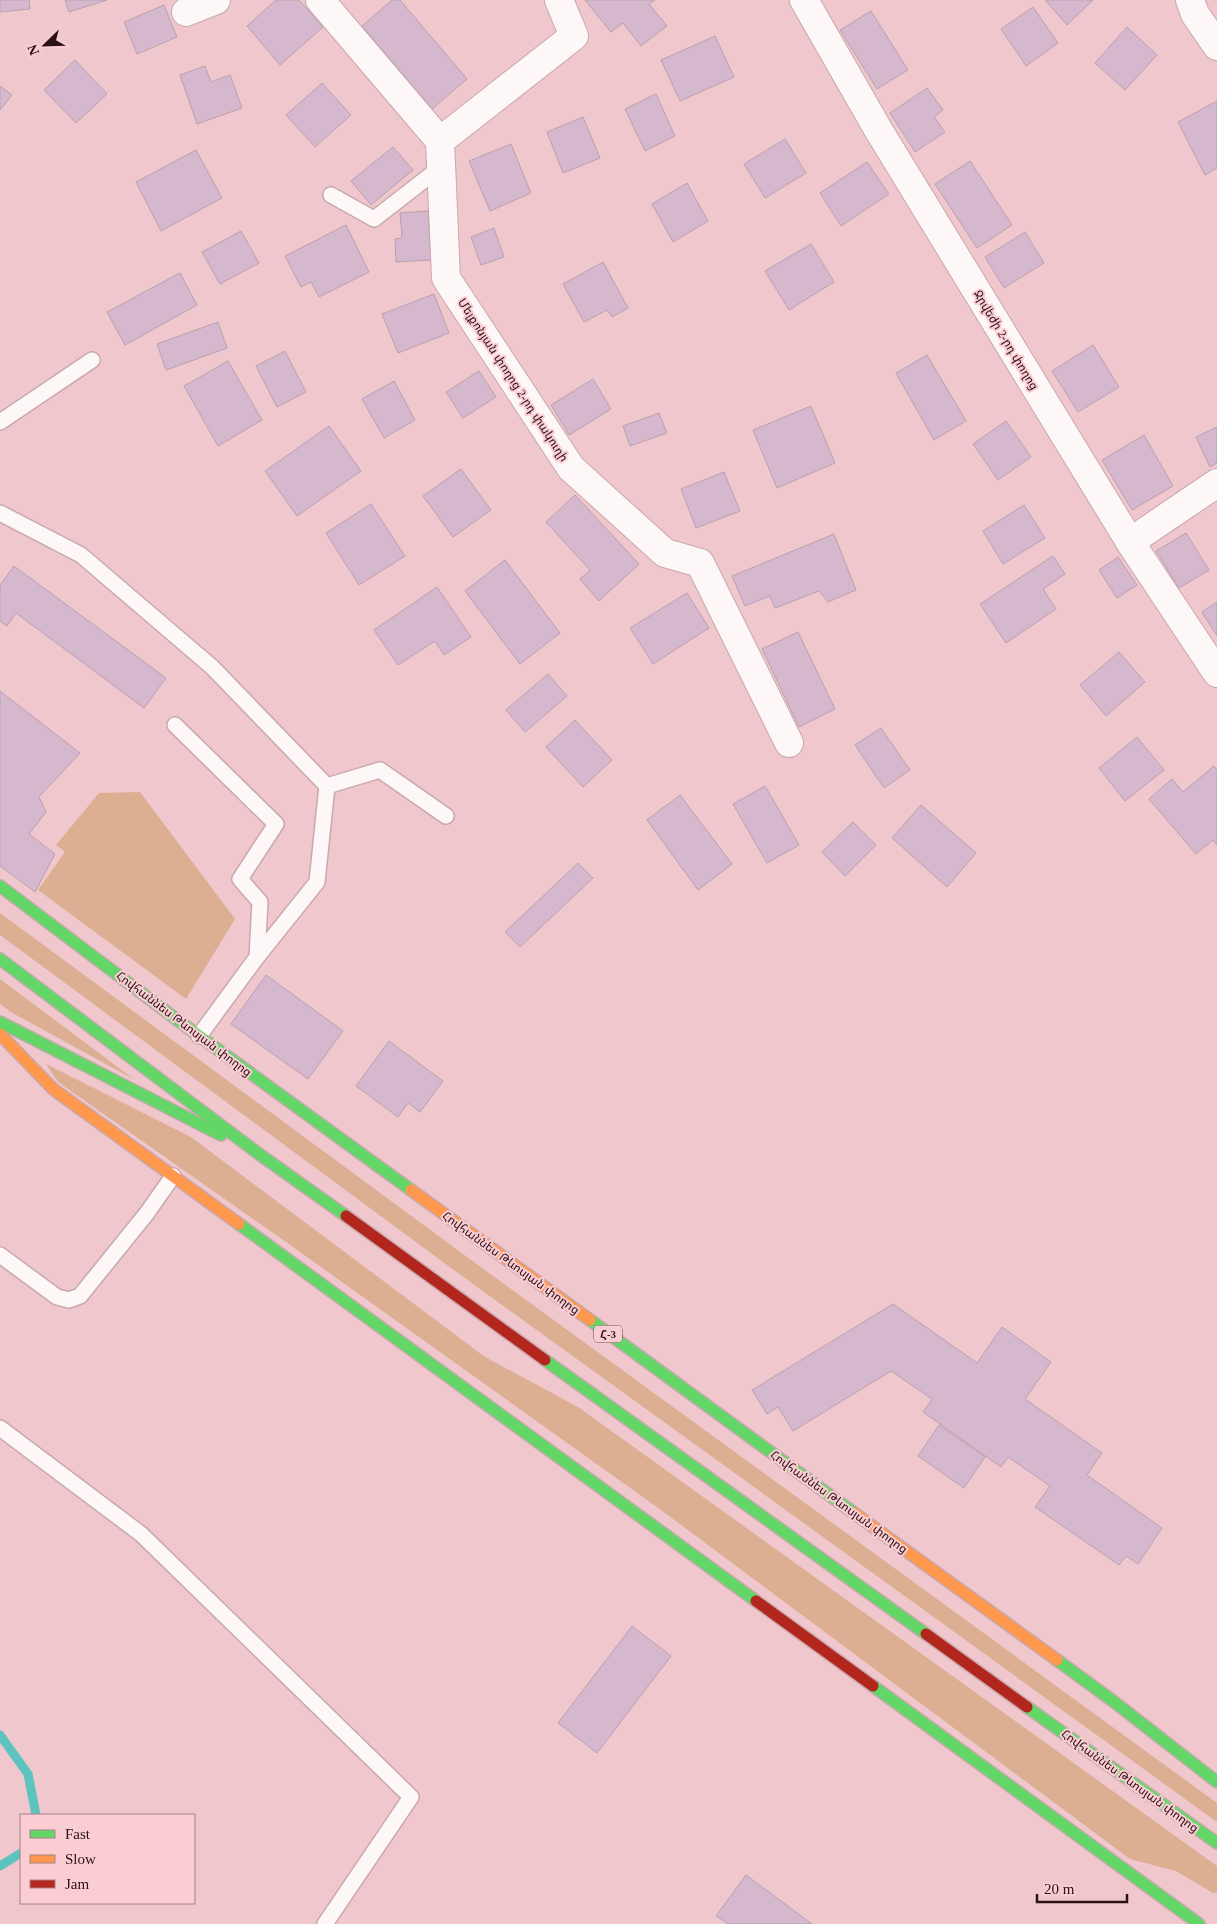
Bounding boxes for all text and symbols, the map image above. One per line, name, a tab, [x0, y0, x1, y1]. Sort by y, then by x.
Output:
north arrow	[20, 20, 70, 70]
text: N	[25, 42, 42, 57]
street label: Ջրվեժի 2-րդ փողոց	[971, 287, 1041, 393]
street label: Մելքոնյան փողոց 2-րդ փակուղի	[455, 296, 571, 464]
street label: Հովհաննես Թևոսյան փողոց	[114, 969, 254, 1079]
street label: Հովհաննես Թևոսյան փողոց	[440, 1209, 582, 1317]
road number: Հ-3	[594, 1326, 622, 1342]
street label: Հովհաննես Թևոսյան փողոց	[768, 1448, 910, 1556]
street label: Հովհաննես Թևոսյան փողոց	[1059, 1727, 1201, 1835]
legend	[20, 1814, 195, 1904]
text: Fast	[65, 1826, 91, 1842]
text: Slow	[65, 1851, 96, 1867]
scale bar	[1037, 1872, 1127, 1904]
text: Jam	[65, 1876, 89, 1892]
text: 20 m	[1044, 1881, 1075, 1897]

